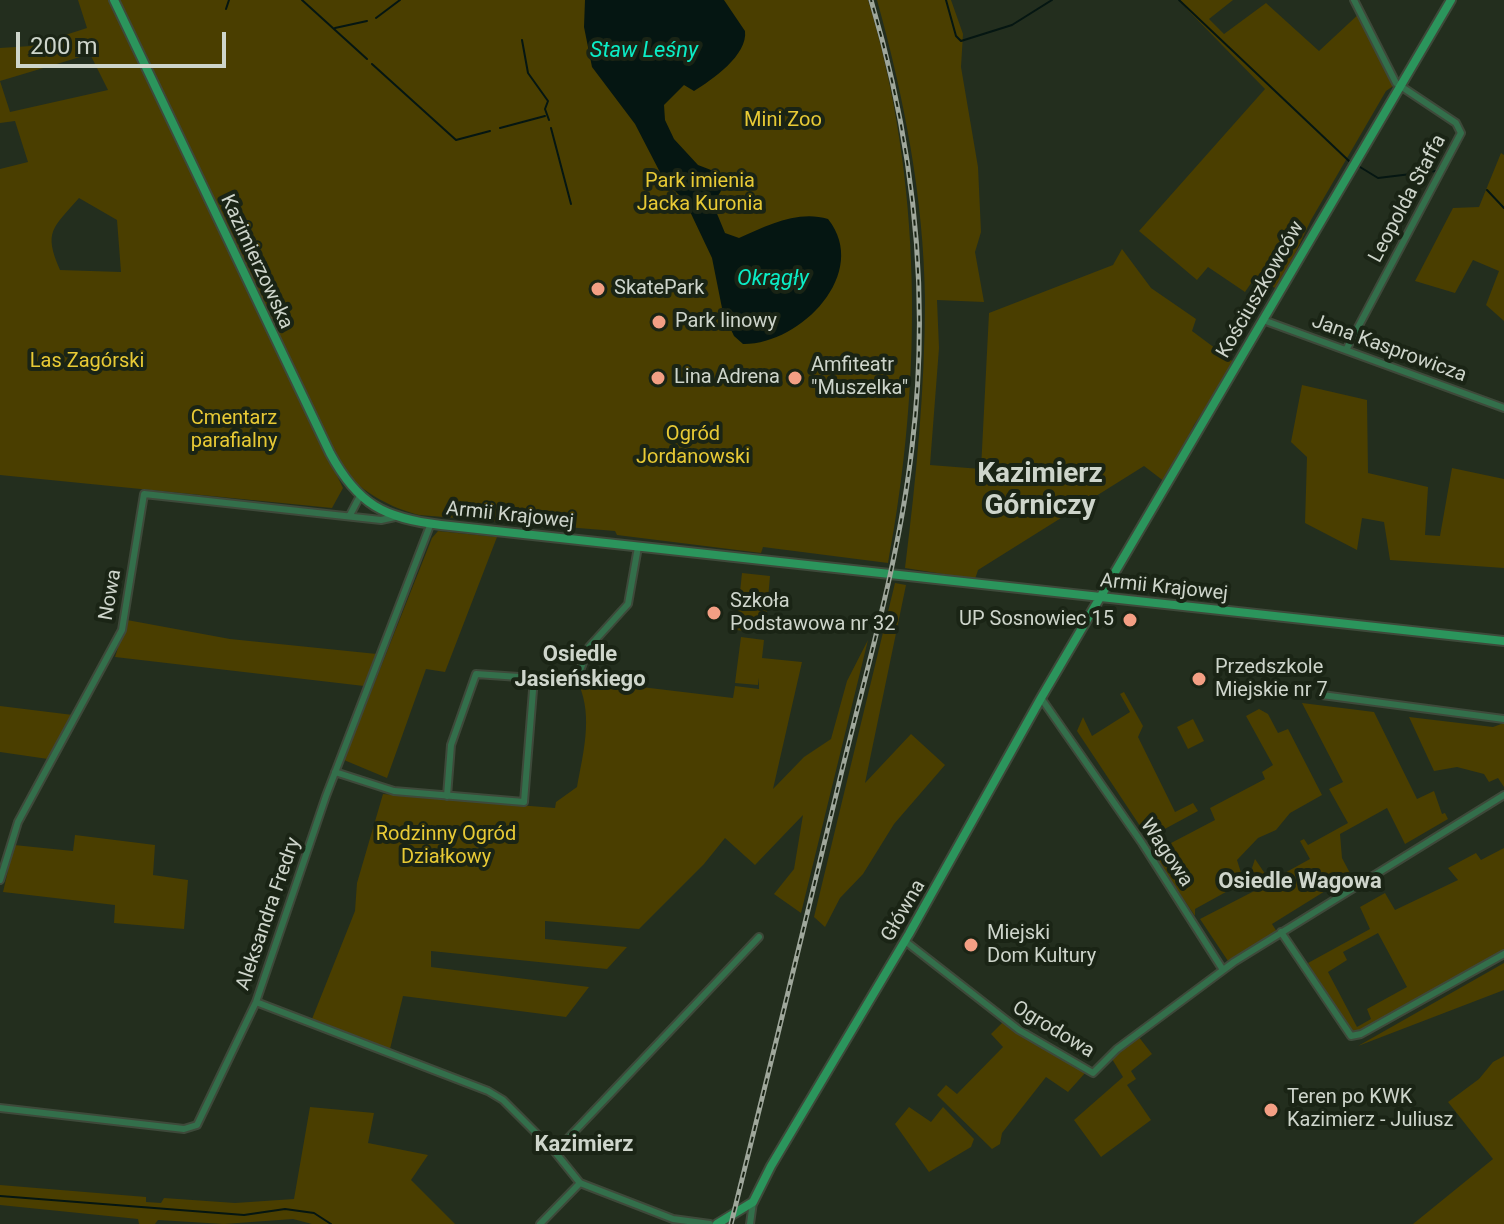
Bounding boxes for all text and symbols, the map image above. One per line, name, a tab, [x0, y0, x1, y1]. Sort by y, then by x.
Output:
scale bar	[20, 16, 230, 66]
text: 200 m	[30, 32, 97, 60]
water label: Staw Leśny	[590, 38, 698, 64]
park label: Mini Zoo	[744, 109, 822, 133]
street label: Leopolda Staffa	[1364, 131, 1452, 267]
park label: Park imienia Jacka Kuronia	[637, 170, 763, 217]
street label: Kazimierzowska	[214, 191, 298, 333]
street label: Kościuszkowców	[1212, 217, 1310, 363]
water label: Okrągły	[737, 266, 809, 292]
place label: SkatePark	[614, 277, 704, 301]
marker: SkatePark	[589, 280, 607, 298]
place label: Park linowy	[675, 310, 777, 334]
street label: Jana Kasprowicza	[1308, 310, 1470, 388]
marker: Park linowy	[650, 313, 668, 331]
park label: Las Zagórski	[30, 350, 144, 374]
place label: Amfiteatr "Muszelka"	[811, 354, 908, 401]
place label: Lina Adrena	[674, 366, 780, 390]
marker: Lina Adrena	[649, 369, 667, 387]
marker: Amfiteatr "Muszelka"	[786, 369, 804, 387]
park label: Cmentarz parafialny	[191, 407, 277, 454]
park label: Ogród Jordanowski	[636, 423, 750, 470]
district label: Kazimierz Górniczy	[977, 458, 1103, 524]
street label: Armii Krajowej	[445, 497, 575, 535]
street label: Nowa	[95, 568, 127, 622]
street label: Armii Krajowej	[1099, 569, 1229, 607]
place label: Szkoła Podstawowa nr 32	[730, 590, 895, 637]
marker: Szkoła Podstawowa nr 32	[705, 604, 723, 622]
place label: UP Sosnowiec 15	[959, 608, 1114, 632]
marker: UP Sosnowiec 15	[1121, 611, 1139, 629]
district label: Osiedle Jasieńskiego	[514, 642, 646, 694]
place label: Przedszkole Miejskie nr 7	[1215, 656, 1328, 703]
marker: Przedszkole Miejskie nr 7	[1190, 670, 1208, 688]
street label: Wagowa	[1135, 814, 1197, 892]
park label: Rodzinny Ogród Działkowy	[376, 823, 516, 870]
street label: Aleksandra Fredry	[232, 834, 306, 994]
district label: Osiedle Wagowa	[1218, 869, 1382, 895]
street label: Główna	[877, 876, 931, 946]
place label: Miejski Dom Kultury	[987, 922, 1096, 969]
marker: Miejski Dom Kultury	[962, 936, 980, 954]
street label: Ogrodowa	[1008, 996, 1098, 1064]
place label: Teren po KWK Kazimierz - Juliusz	[1287, 1086, 1453, 1133]
marker: Teren po KWK Kazimierz - Juliusz	[1262, 1101, 1280, 1119]
district label: Kazimierz	[535, 1132, 633, 1158]

